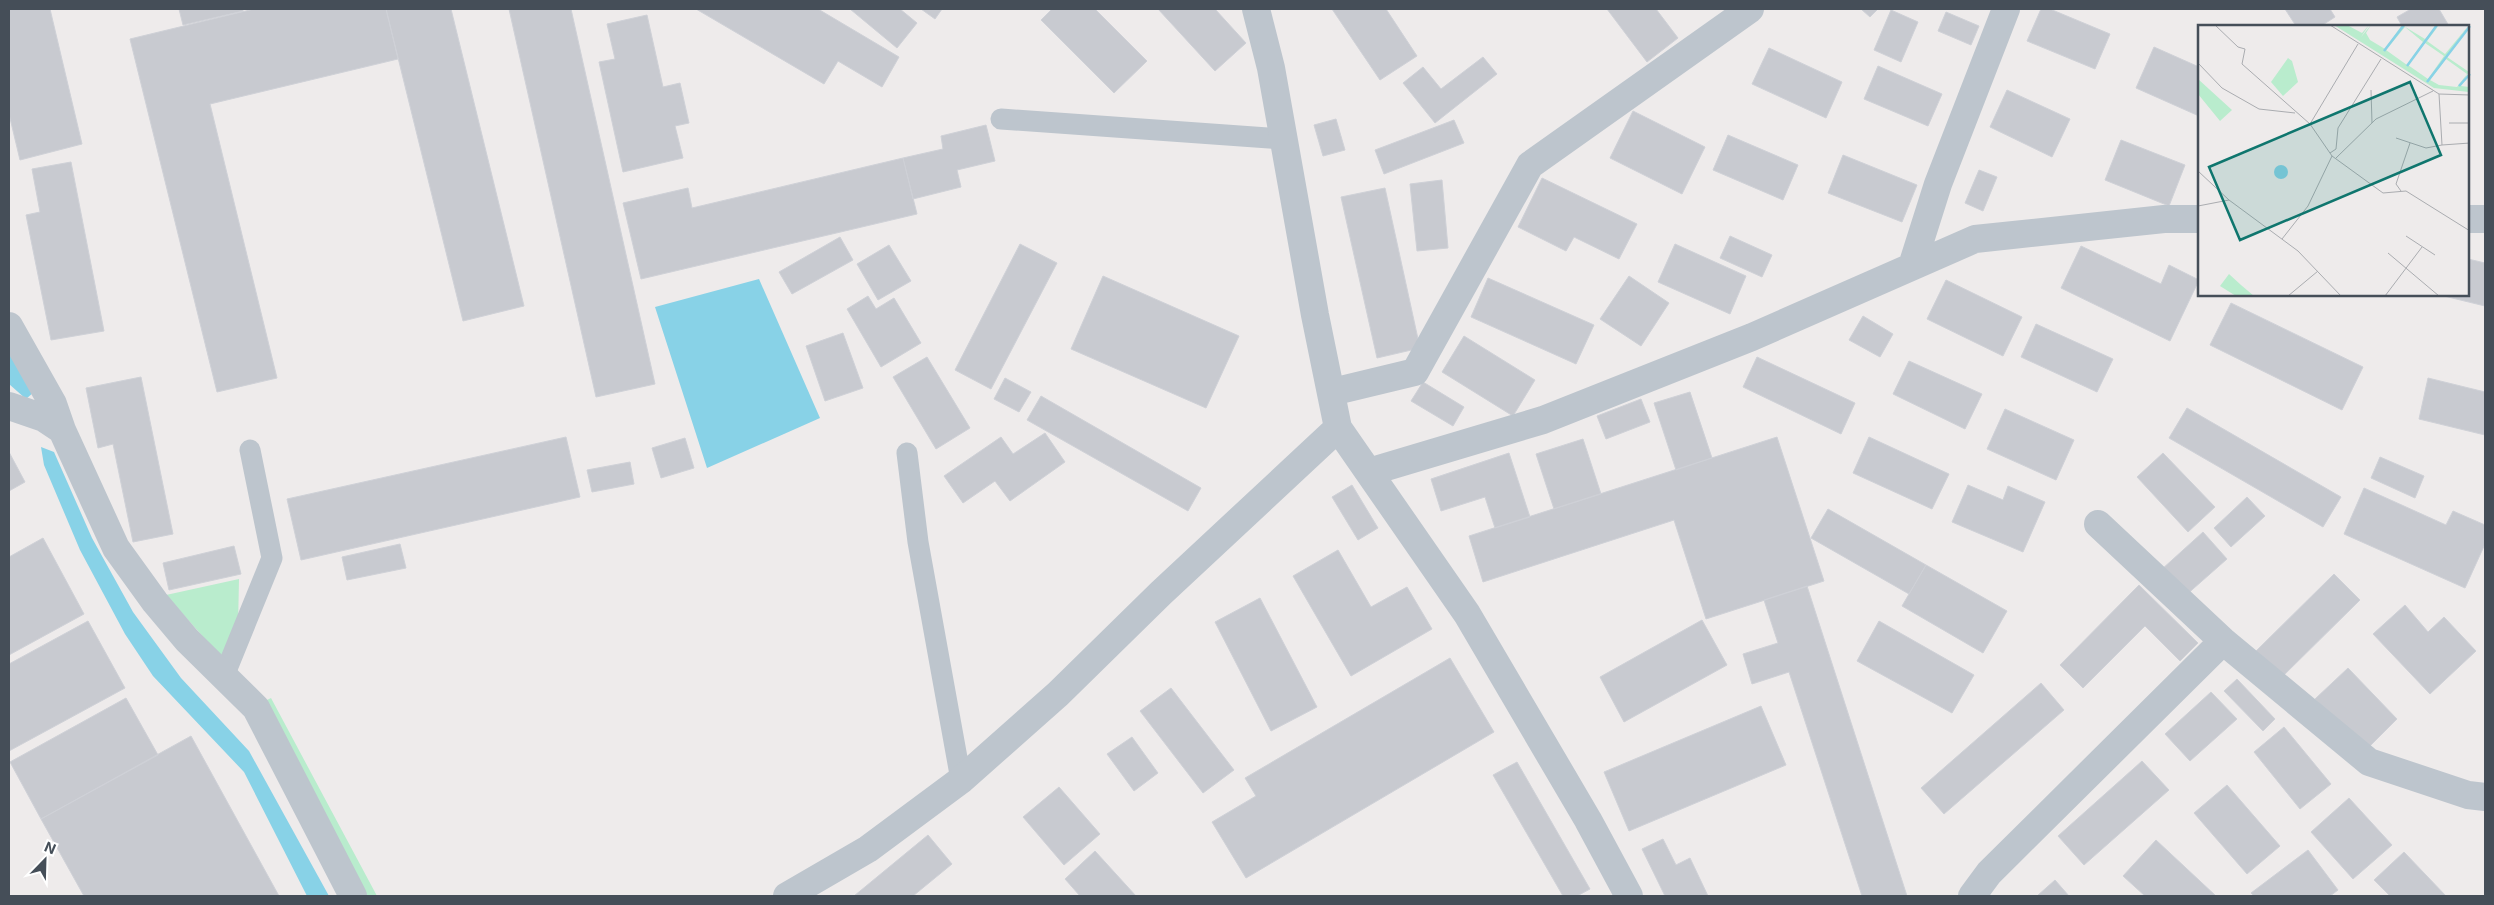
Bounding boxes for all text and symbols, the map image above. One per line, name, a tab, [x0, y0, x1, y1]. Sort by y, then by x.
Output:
inset map	[2198, 25, 2469, 296]
north arrow	[20, 835, 70, 885]
text: N	[42, 838, 59, 857]

